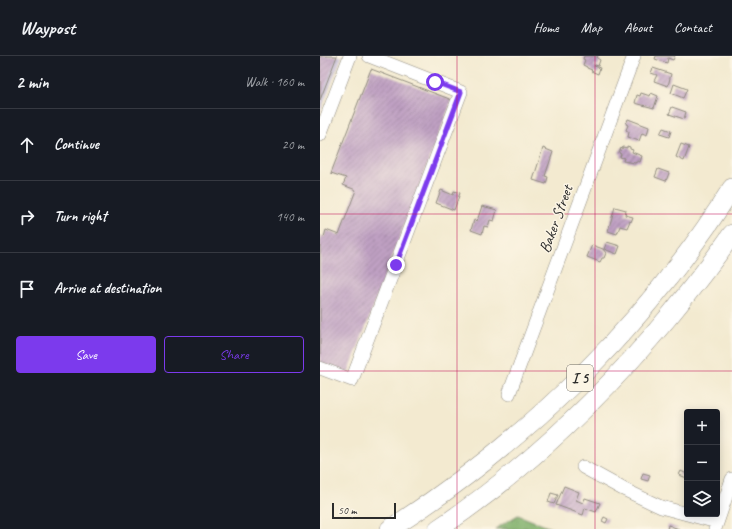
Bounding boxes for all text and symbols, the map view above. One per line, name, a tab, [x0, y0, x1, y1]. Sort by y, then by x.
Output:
text: Waypost	[20, 16, 75, 40]
text: Home	[533, 19, 559, 36]
text: Map	[581, 19, 602, 36]
text: About	[624, 19, 652, 36]
text: Contact	[674, 19, 712, 36]
text: 2 min	[16, 72, 49, 93]
route start	[426, 73, 444, 91]
text: Walk · 160 m	[245, 74, 304, 90]
icon: ahead	[16, 134, 38, 156]
text: Continue	[54, 135, 99, 154]
text: 20 m	[282, 137, 304, 153]
street label: Baker Street	[535, 181, 578, 256]
icon: right	[16, 206, 38, 228]
text: Turn right	[54, 207, 107, 226]
text: 140 m	[276, 209, 304, 225]
route end	[387, 256, 405, 274]
icon: arrive	[16, 278, 38, 300]
text: Arrive at destination	[54, 279, 161, 298]
button: Save	[16, 336, 156, 373]
button: Share	[164, 336, 304, 373]
road number: I 5	[567, 365, 593, 391]
map controls	[684, 409, 720, 517]
button: +	[684, 409, 720, 445]
button: −	[684, 445, 720, 481]
button: layers	[684, 481, 720, 517]
scale bar	[332, 501, 396, 520]
text: 50 m	[338, 503, 357, 517]

